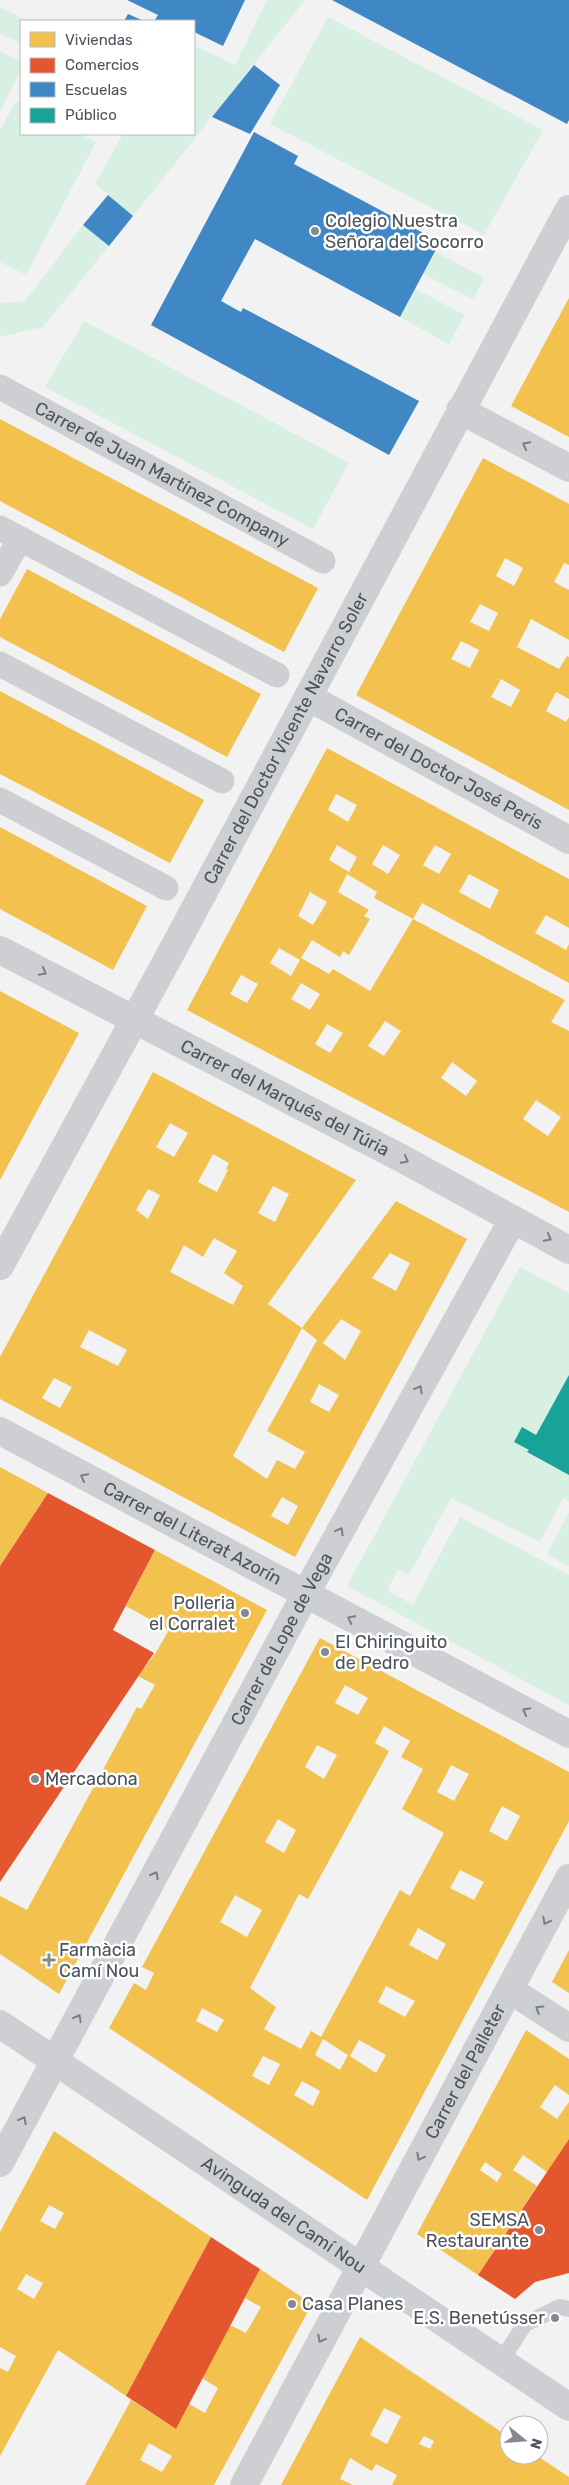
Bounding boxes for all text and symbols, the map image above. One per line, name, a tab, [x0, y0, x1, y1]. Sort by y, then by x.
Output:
legend	[20, 20, 195, 135]
text: Viviendas	[65, 31, 133, 49]
text: Comercios	[65, 56, 139, 74]
text: Escuelas	[65, 81, 127, 99]
text: Público	[65, 106, 117, 124]
place label: Colegio Nuestra Señora del Socorro	[325, 210, 484, 253]
marker: Colegio Nuestra Señora del Socorro	[309, 225, 321, 237]
street label: Carrer de Juan Martínez Company	[31, 397, 293, 552]
one-way arrow	[522, 441, 531, 451]
street label: Carrer del Doctor Vicente Navarro Soler	[199, 589, 373, 888]
street label: Carrer del Doctor José Peris	[331, 703, 547, 835]
one-way arrow	[38, 966, 47, 976]
street label: Carrer del Marqués del Túria	[177, 1035, 393, 1161]
one-way arrow	[399, 1154, 408, 1164]
one-way arrow	[542, 1232, 551, 1242]
one-way arrow	[413, 1385, 423, 1394]
one-way arrow	[81, 1473, 90, 1483]
street label: Carrer del Literat Azorín	[100, 1477, 285, 1590]
one-way arrow	[334, 1528, 344, 1537]
street label: Carrer de Lope de Vega	[226, 1548, 337, 1729]
place label: Polleria el Corralet	[149, 1592, 235, 1635]
marker: Polleria el Corralet	[239, 1607, 251, 1619]
one-way arrow	[348, 1615, 357, 1625]
place label: El Chiringuito de Pedro	[335, 1631, 447, 1674]
marker: El Chiringuito de Pedro	[319, 1646, 331, 1658]
one-way arrow	[522, 1707, 531, 1717]
place label: Mercadona	[45, 1768, 138, 1790]
marker: Mercadona	[29, 1773, 41, 1785]
one-way arrow	[149, 1871, 159, 1880]
one-way arrow	[542, 1916, 552, 1925]
place label: Farmàcia Camí Nou	[59, 1939, 139, 1982]
marker: Farmàcia Camí Nou	[43, 1954, 55, 1966]
street label: Carrer del Palleter	[420, 2000, 511, 2143]
one-way arrow	[536, 2006, 545, 2015]
one-way arrow	[72, 2014, 82, 2023]
one-way arrow	[17, 2116, 27, 2125]
one-way arrow	[416, 2151, 426, 2160]
street label: Avinguda del Camí Nou	[197, 2152, 370, 2278]
place label: SEMSA Restaurante	[426, 2209, 529, 2252]
marker: SEMSA Restaurante	[533, 2224, 545, 2236]
place label: Casa Planes	[302, 2293, 403, 2315]
marker: Casa Planes	[286, 2298, 298, 2310]
place label: E.S. Benetússer	[413, 2307, 545, 2329]
marker: E.S. Benetússer	[549, 2312, 561, 2324]
one-way arrow	[317, 2334, 327, 2343]
north arrow	[499, 2415, 549, 2465]
text: N	[526, 2436, 546, 2451]

